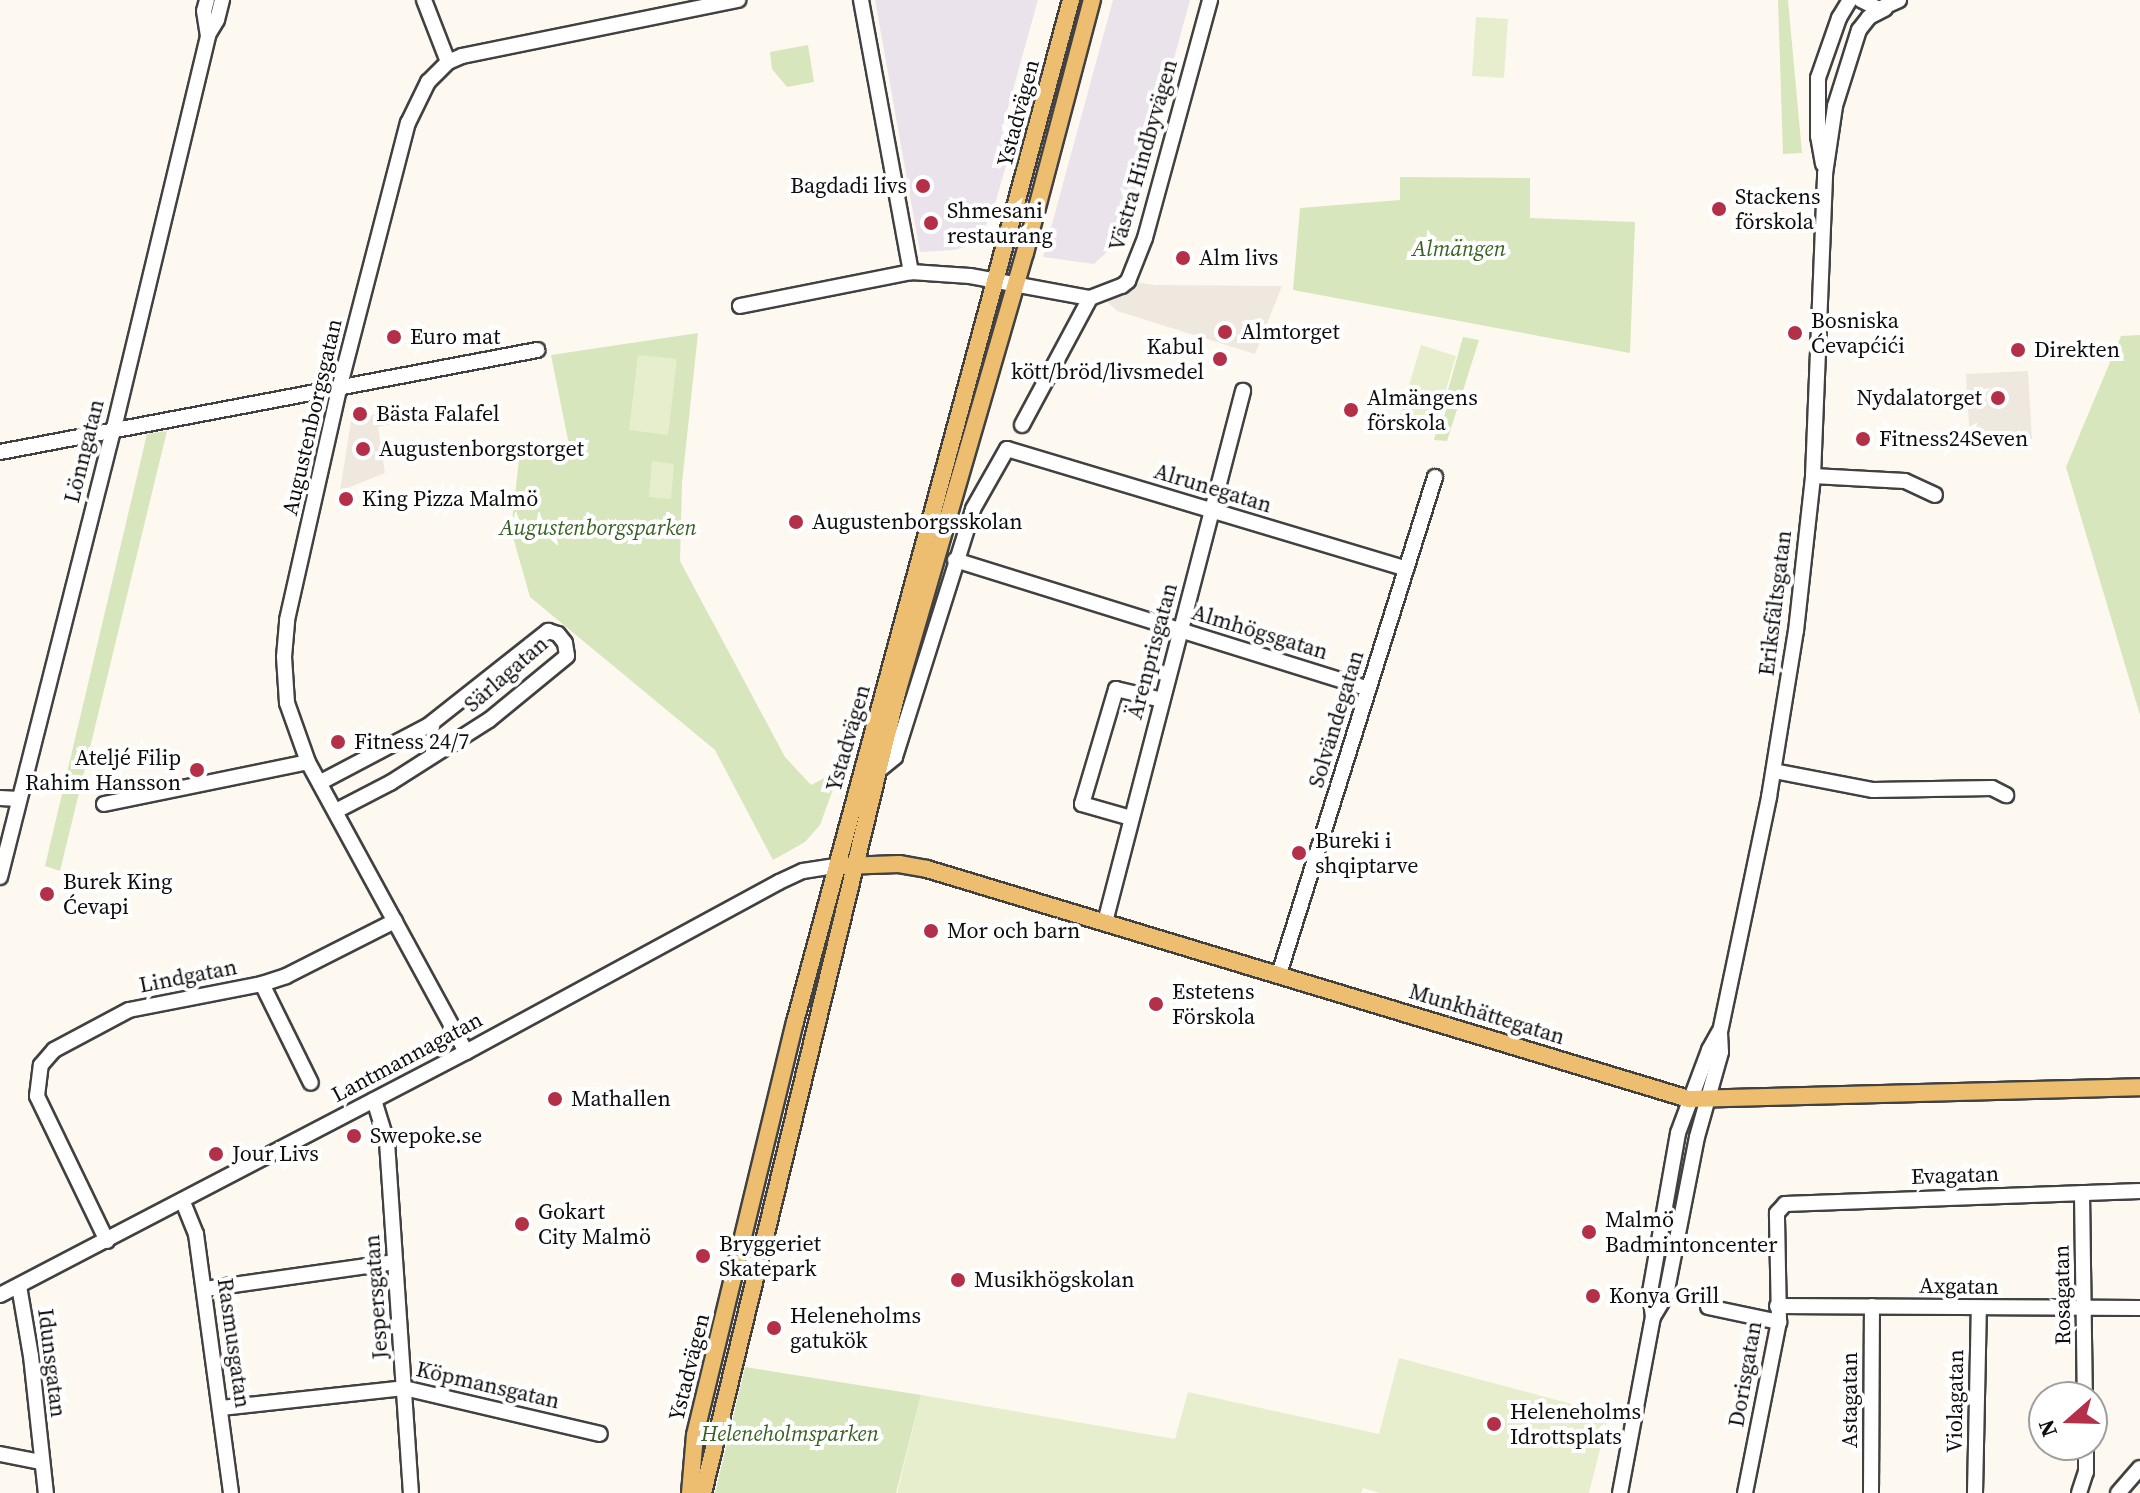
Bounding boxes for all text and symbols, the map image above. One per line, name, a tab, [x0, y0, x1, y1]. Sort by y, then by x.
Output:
street label: Västra Hindbyvägen	[1103, 56, 1183, 254]
street label: Ystadvägen	[991, 57, 1045, 169]
place label: Bagdadi livs	[790, 173, 907, 199]
marker: Bagdadi livs	[914, 177, 932, 195]
place label: Stackens förskola	[1735, 183, 1821, 234]
place label: Shmesani restaurang	[947, 197, 1053, 248]
marker: Stackens förskola	[1710, 200, 1728, 218]
marker: Shmesani restaurang	[922, 214, 940, 232]
park label: Almängen	[1412, 236, 1506, 262]
place label: Alm livs	[1199, 245, 1278, 271]
marker: Alm livs	[1174, 249, 1192, 267]
place label: Bosniska Ćevapćići	[1811, 307, 1905, 358]
street label: Augustenborgsgatan	[277, 316, 347, 518]
place label: Almtorget	[1241, 319, 1340, 345]
marker: Almtorget	[1216, 323, 1234, 341]
place label: Euro mat	[410, 324, 500, 350]
marker: Bosniska Ćevapćići	[1786, 324, 1804, 342]
marker: Euro mat	[385, 328, 403, 346]
place label: Kabul kött/bröd/livsmedel	[1011, 333, 1204, 384]
place label: Direkten	[2034, 337, 2120, 363]
marker: Direkten	[2009, 341, 2027, 359]
marker: Kabul kött/bröd/livsmedel	[1211, 350, 1229, 368]
place label: Almängens förskola	[1367, 384, 1478, 436]
place label: Nydalatorget	[1857, 385, 1982, 411]
marker: Nydalatorget	[1989, 389, 2007, 407]
street label: Lönngatan	[58, 397, 110, 505]
place label: Bästa Falafel	[376, 401, 500, 427]
marker: Almängens förskola	[1342, 401, 1360, 419]
marker: Bästa Falafel	[351, 405, 369, 423]
place label: Fitness24Seven	[1879, 426, 2028, 452]
marker: Fitness24Seven	[1854, 430, 1872, 448]
place label: Augustenborgstorget	[379, 436, 584, 462]
marker: Augustenborgstorget	[354, 440, 372, 458]
street label: Alrunegatan	[1151, 458, 1275, 518]
place label: King Pizza Malmö	[362, 486, 538, 512]
marker: King Pizza Malmö	[337, 490, 355, 508]
place label: Augustenborgsskolan	[812, 509, 1023, 535]
marker: Augustenborgsskolan	[787, 513, 805, 531]
park label: Augustenborgsparken	[499, 515, 697, 541]
street label: Eriksfältsgatan	[1753, 529, 1797, 677]
street label: Ärenprisgatan	[1121, 580, 1183, 722]
street label: Almhögsgatan	[1189, 599, 1331, 665]
street label: Särlagatan	[459, 630, 553, 718]
street label: Solvändegatan	[1303, 647, 1369, 791]
street label: Ystadvägen	[820, 682, 876, 794]
place label: Fitness 24/7	[354, 729, 469, 755]
marker: Fitness 24/7	[329, 733, 347, 751]
place label: Ateljé Filip Rahim Hansson	[25, 744, 181, 796]
marker: Ateljé Filip Rahim Hansson	[188, 761, 206, 779]
place label: Bureki i shqiptarve	[1315, 827, 1418, 878]
marker: Bureki i shqiptarve	[1290, 844, 1308, 862]
place label: Burek King Ćevapi	[63, 868, 172, 920]
marker: Burek King Ćevapi	[38, 885, 56, 903]
place label: Mor och barn	[947, 918, 1080, 944]
marker: Mor och barn	[922, 922, 940, 940]
street label: Lindgatan	[137, 954, 239, 998]
place label: Estetens Förskola	[1172, 978, 1255, 1030]
street label: Munkhättegatan	[1406, 978, 1568, 1050]
marker: Estetens Förskola	[1147, 995, 1165, 1013]
street label: Lantmannagatan	[327, 1006, 487, 1108]
place label: Mathallen	[571, 1086, 671, 1112]
marker: Mathallen	[546, 1090, 564, 1108]
place label: Swepoke.se	[370, 1123, 482, 1149]
marker: Swepoke.se	[345, 1127, 363, 1145]
place label: Jour Livs	[232, 1141, 319, 1167]
marker: Jour Livs	[207, 1145, 225, 1163]
street label: Evagatan	[1910, 1160, 2000, 1190]
place label: Gokart City Malmö	[538, 1198, 651, 1250]
place label: Malmö Badmintoncenter	[1605, 1206, 1778, 1258]
marker: Gokart City Malmö	[513, 1215, 531, 1233]
marker: Malmö Badmintoncenter	[1580, 1223, 1598, 1241]
place label: Bryggeriet Skatepark	[719, 1230, 821, 1282]
street label: Jespersgatan	[358, 1234, 394, 1360]
street label: Rosagatan	[2048, 1245, 2076, 1345]
marker: Bryggeriet Skatepark	[694, 1247, 712, 1265]
place label: Musikhögskolan	[974, 1267, 1135, 1293]
marker: Musikhögskolan	[949, 1271, 967, 1289]
street label: Axgatan	[1919, 1272, 1999, 1300]
street label: Rasmusgatan	[212, 1276, 256, 1410]
place label: Konya Grill	[1609, 1283, 1719, 1309]
marker: Konya Grill	[1584, 1287, 1602, 1305]
place label: Heleneholms gatukök	[790, 1302, 921, 1354]
street label: Idunsgatan	[32, 1307, 72, 1419]
street label: Ystadvägen	[663, 1311, 715, 1423]
marker: Heleneholms gatukök	[765, 1319, 783, 1337]
street label: Dorisgatan	[1723, 1319, 1767, 1429]
street label: Violagatan	[1941, 1349, 1969, 1453]
street label: Astagatan	[1837, 1352, 1863, 1448]
street label: Köpmansgatan	[414, 1356, 562, 1414]
north arrow	[2028, 1381, 2108, 1461]
place label: Heleneholms Idrottsplats	[1510, 1398, 1641, 1450]
marker: Heleneholms Idrottsplats	[1485, 1415, 1503, 1433]
text: N	[2030, 1416, 2064, 1441]
park label: Heleneholmsparken	[701, 1421, 879, 1447]

